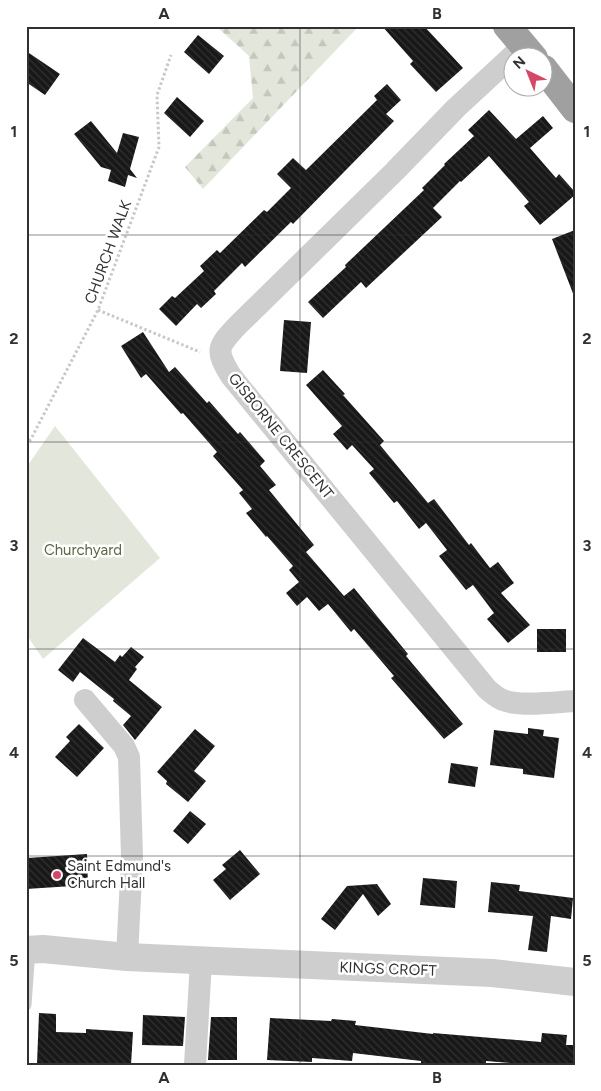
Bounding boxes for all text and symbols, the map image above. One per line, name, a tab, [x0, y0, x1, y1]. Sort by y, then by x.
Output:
text: A	[158, 4, 170, 23]
text: B	[432, 4, 442, 23]
north arrow	[504, 48, 554, 98]
text: N	[510, 53, 529, 73]
text: 1	[11, 122, 17, 141]
text: 1	[584, 122, 590, 141]
street label: CHURCH WALK	[81, 197, 135, 306]
text: 2	[9, 329, 19, 348]
text: 2	[582, 329, 592, 348]
street label: GISBORNE CRESCENT	[225, 369, 338, 503]
text: 3	[10, 536, 19, 555]
text: 3	[583, 536, 592, 555]
park label: Churchyard	[44, 541, 122, 559]
text: 4	[9, 743, 19, 762]
text: 4	[582, 743, 592, 762]
place label: Saint Edmund's Church Hall	[67, 857, 171, 892]
marker: Saint Edmund's Church Hall	[51, 869, 63, 881]
text: 5	[9, 951, 19, 970]
text: 5	[582, 951, 592, 970]
street label: KINGS CROFT	[339, 958, 438, 980]
text: A	[158, 1068, 170, 1087]
text: B	[432, 1068, 442, 1087]

